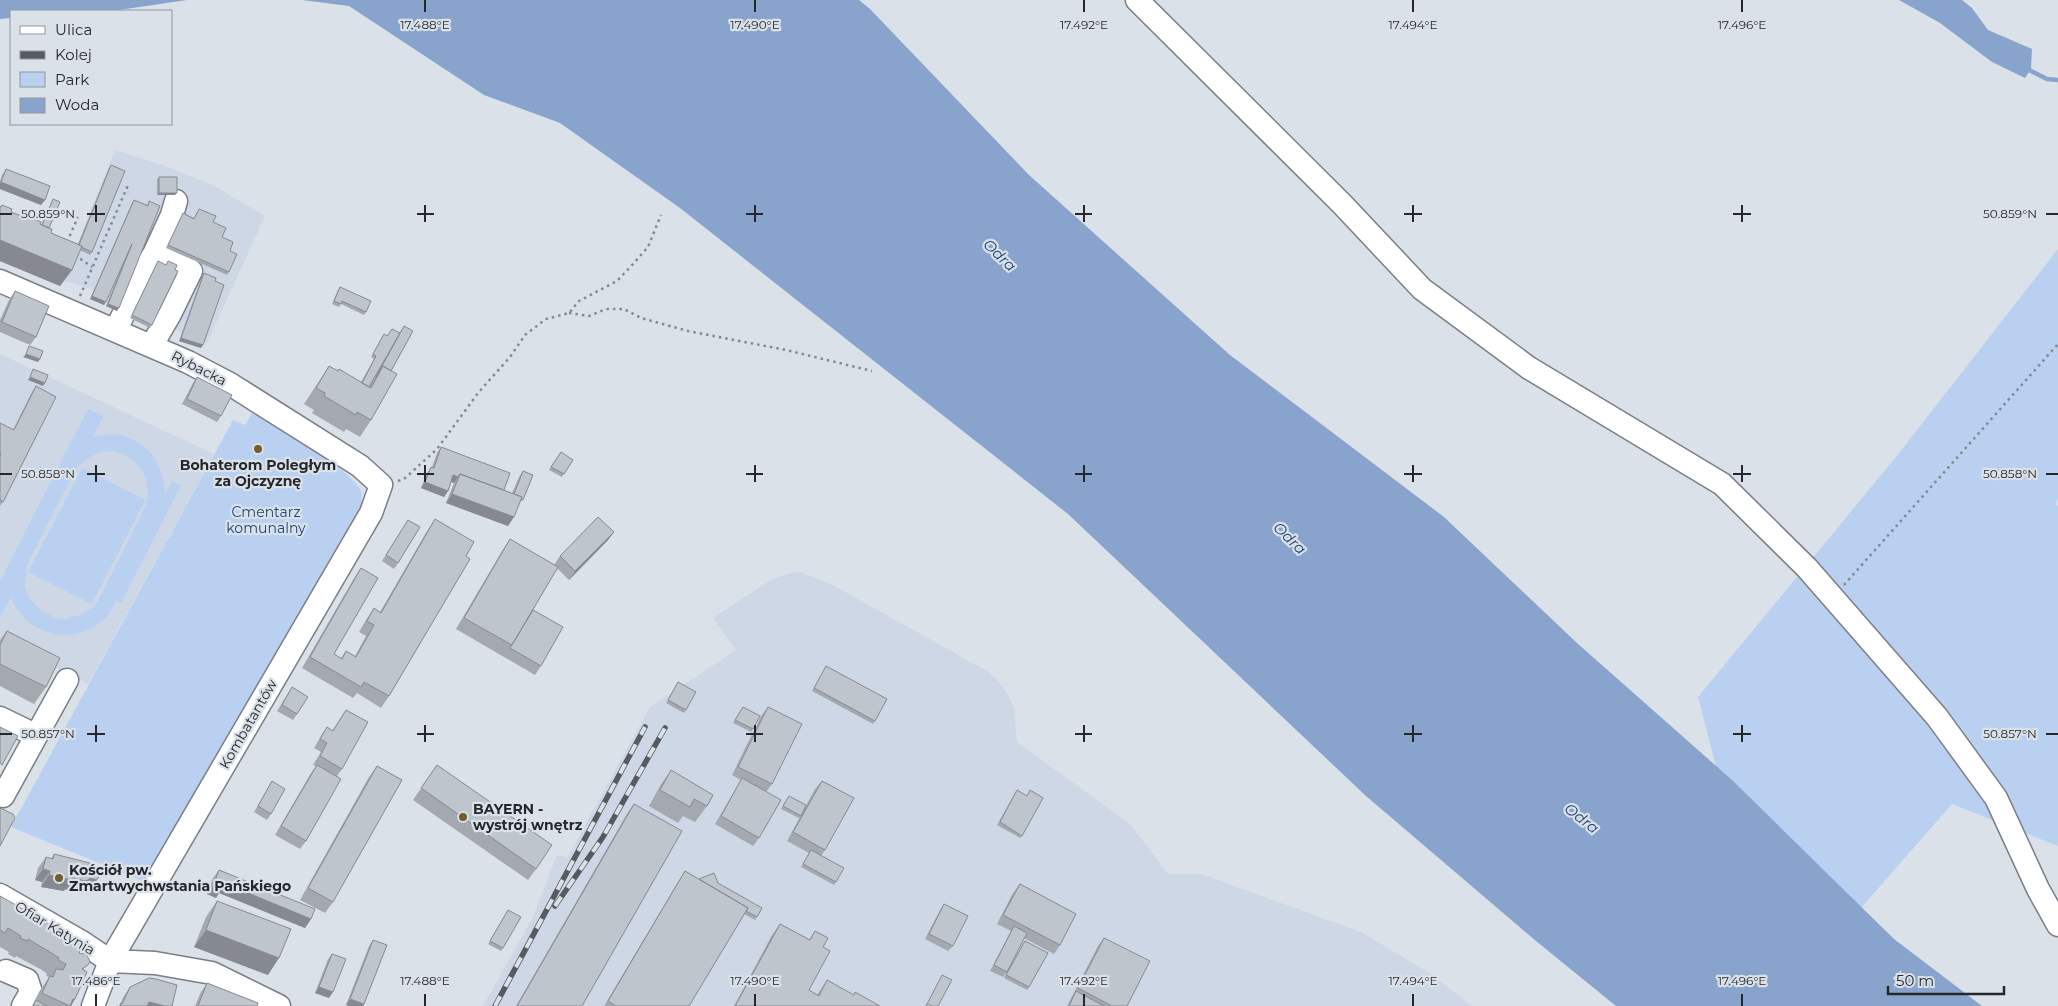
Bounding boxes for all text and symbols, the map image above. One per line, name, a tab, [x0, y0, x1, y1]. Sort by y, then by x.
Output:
legend	[10, 10, 172, 125]
text: 17.488°E	[400, 17, 450, 32]
text: 17.490°E	[730, 17, 780, 32]
text: 17.492°E	[1060, 17, 1108, 32]
text: 17.494°E	[1389, 17, 1437, 32]
text: 17.496°E	[1718, 17, 1766, 32]
text: Ulica	[55, 20, 92, 39]
text: Kolej	[55, 45, 92, 64]
text: Park	[55, 70, 89, 89]
text: Woda	[55, 95, 99, 114]
text: 50.859°N	[21, 206, 75, 221]
text: 50.859°N	[1983, 206, 2037, 221]
water label: Odra	[979, 235, 1021, 275]
street label: Rybacka	[168, 346, 230, 390]
marker: Bohaterom Poległym za Ojczyznę	[252, 443, 264, 455]
place label: Bohaterom Poległym za Ojczyznę	[180, 456, 336, 490]
text: 50.858°N	[21, 466, 75, 481]
text: 50.858°N	[1983, 466, 2037, 481]
park label: Cmentarz komunalny	[226, 503, 306, 537]
water label: Odra	[1269, 518, 1311, 558]
street label: Kombatantów	[215, 675, 281, 772]
text: 50.857°N	[21, 726, 75, 741]
text: 50.857°N	[1983, 726, 2037, 741]
water label: Odra	[1561, 799, 1603, 837]
place label: BAYERN - wystrój wnętrz	[473, 800, 583, 834]
marker: BAYERN - wystrój wnętrz	[457, 811, 469, 823]
place label: Kościół pw. Zmartwychwstania Pańskiego	[69, 861, 291, 895]
marker: Kościół pw. Zmartwychwstania Pańskiego	[53, 872, 65, 884]
street label: Ofiar Katynia	[12, 897, 98, 959]
scale bar	[1888, 964, 2004, 996]
text: 50 m	[1896, 971, 1934, 990]
text: 17.486°E	[72, 973, 120, 988]
text: 17.488°E	[400, 973, 450, 988]
text: 17.490°E	[730, 973, 780, 988]
text: 17.492°E	[1060, 973, 1108, 988]
text: 17.494°E	[1389, 973, 1437, 988]
text: 17.496°E	[1718, 973, 1766, 988]

